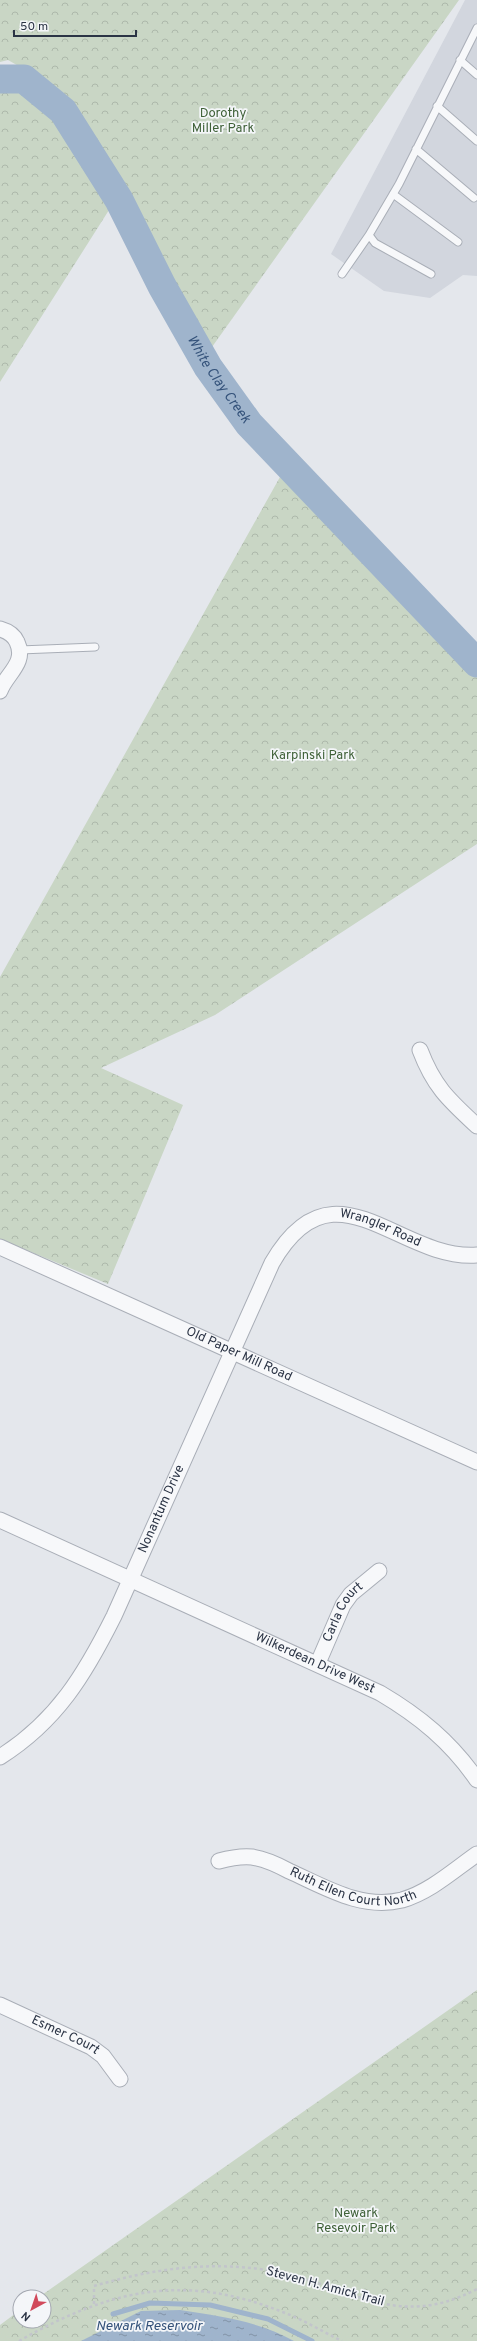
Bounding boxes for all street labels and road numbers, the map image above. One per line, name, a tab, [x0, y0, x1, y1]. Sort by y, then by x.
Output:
street label: Wrangler Road	[339, 1206, 423, 1251]
street label: Old Paper Mill Road	[183, 1324, 294, 1386]
street label: Nonantum Drive	[135, 1463, 189, 1556]
street label: Carla Court	[320, 1579, 367, 1645]
street label: Wilkerdean Drive West	[253, 1629, 377, 1698]
street label: Ruth Ellen Court North	[287, 1864, 419, 1911]
street label: Esmer Court	[29, 2013, 103, 2059]
street label: Steven H. Amick Trail	[264, 2264, 386, 2310]

